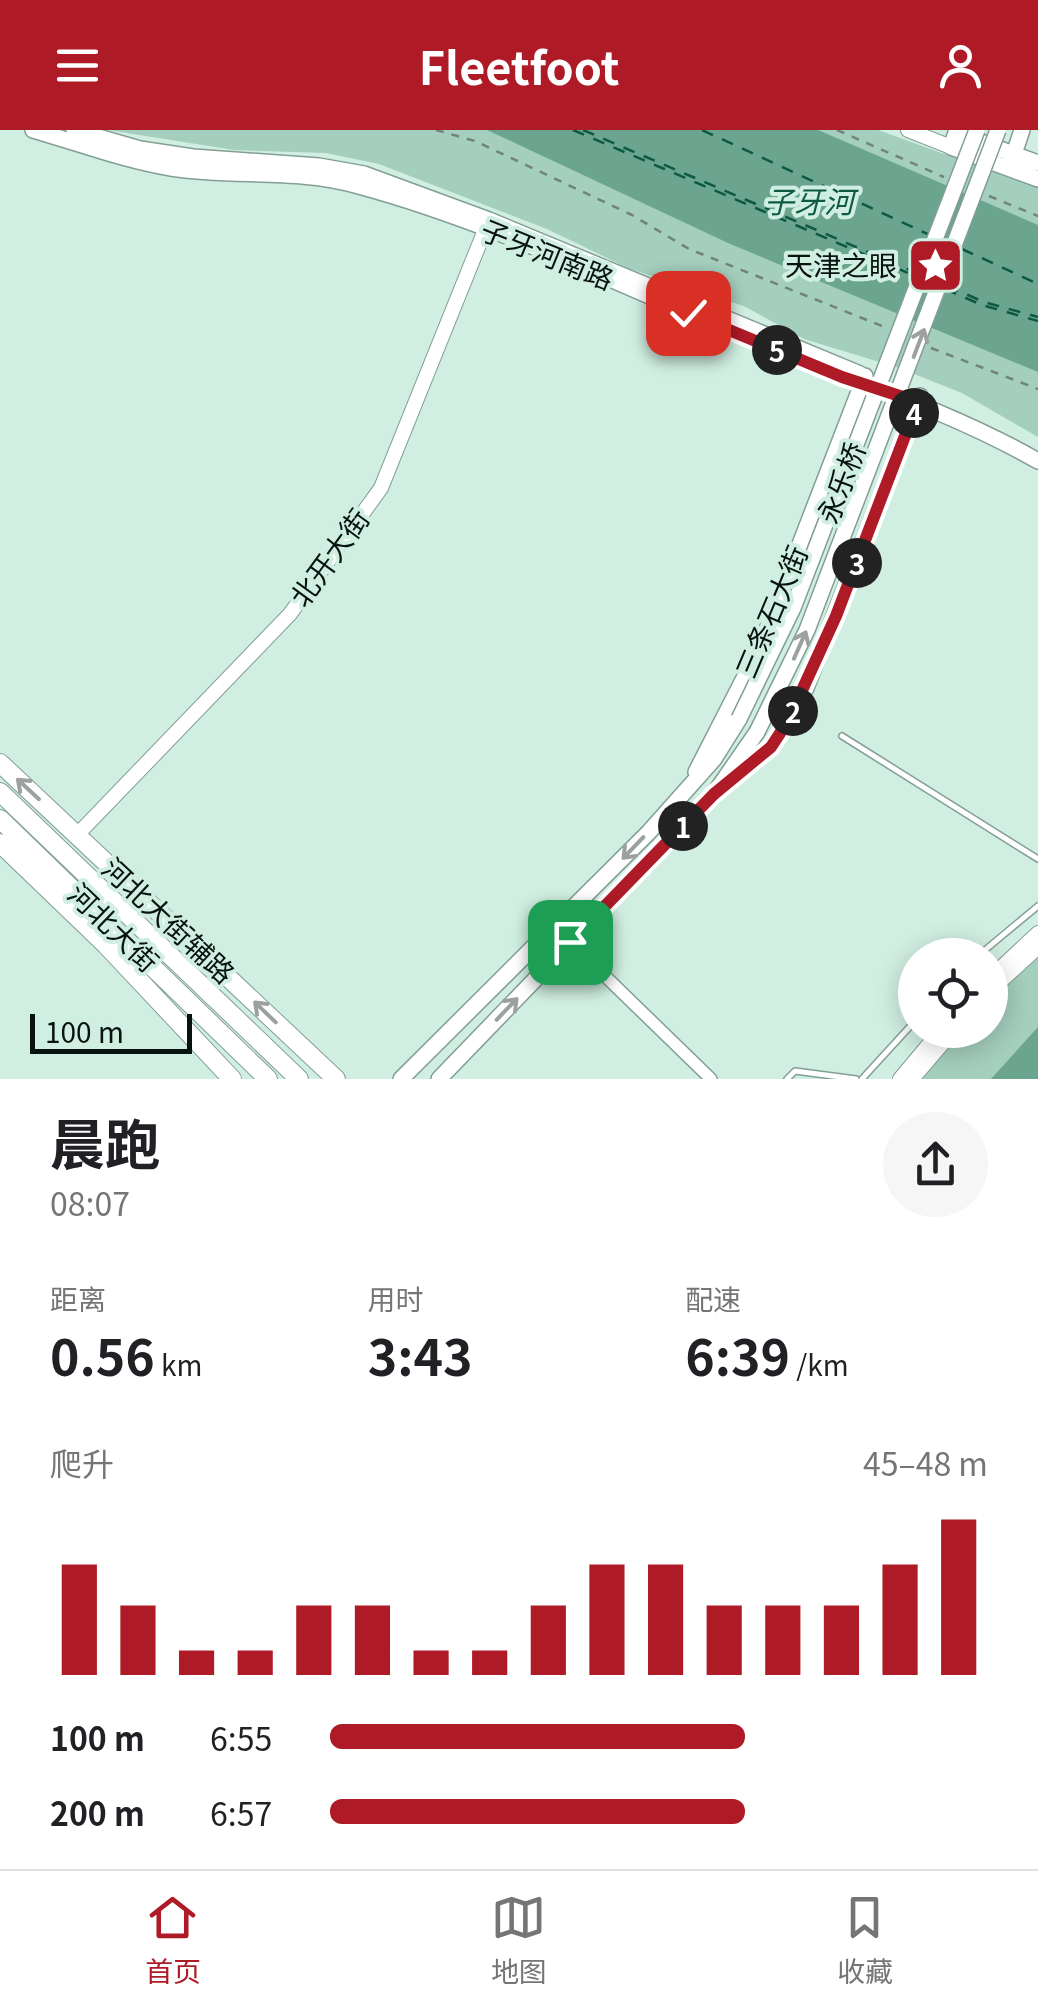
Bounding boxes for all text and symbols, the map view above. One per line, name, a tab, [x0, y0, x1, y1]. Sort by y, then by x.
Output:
text: Fleetfoot	[419, 33, 619, 98]
icon: menu	[50, 38, 105, 93]
icon: person	[933, 38, 988, 93]
water label: 子牙河	[764, 178, 859, 222]
street label: 子牙河南路	[475, 208, 620, 298]
place icon: 天津之眼	[906, 236, 966, 296]
place label: 天津之眼	[785, 244, 897, 284]
pin	[646, 271, 731, 356]
icon: check	[661, 286, 716, 341]
pin: 5	[752, 325, 802, 375]
one-way arrow	[912, 328, 930, 358]
text: 5	[769, 330, 785, 370]
pin: 4	[889, 388, 939, 438]
text: 4	[906, 393, 922, 433]
street label: 永乐桥	[806, 436, 874, 529]
street label: 北开大街	[279, 500, 377, 614]
pin: 3	[832, 538, 882, 588]
street label: 三条石大街	[724, 539, 816, 683]
text: 3	[849, 543, 865, 583]
one-way arrow	[792, 630, 810, 661]
pin: 2	[768, 686, 818, 736]
text: 2	[785, 691, 801, 731]
one-way arrow	[16, 778, 41, 801]
pin: 1	[658, 801, 708, 851]
text: 1	[675, 806, 691, 846]
one-way arrow	[622, 835, 646, 859]
street label: 河北大街辅路	[95, 851, 241, 991]
street label: 河北大街	[61, 877, 165, 979]
pin	[528, 900, 613, 985]
icon: arrive	[543, 915, 598, 970]
map controls	[898, 938, 1008, 1048]
button: locate	[898, 938, 1008, 1048]
one-way arrow	[494, 997, 518, 1021]
one-way arrow	[253, 1000, 277, 1024]
scale bar	[30, 1009, 192, 1054]
text: 100 m	[45, 1011, 124, 1051]
text: 晨跑	[50, 1101, 160, 1181]
button: share	[883, 1112, 988, 1217]
text: 08:07	[50, 1179, 130, 1225]
text: 距离	[50, 1278, 106, 1318]
text: 用时	[368, 1278, 424, 1318]
text: 配速	[685, 1278, 741, 1318]
text: 0.56	[50, 1318, 155, 1390]
text: 3:43	[368, 1318, 472, 1390]
text: 6:39	[685, 1318, 790, 1390]
text: km	[155, 1344, 202, 1384]
text: /km	[790, 1344, 849, 1384]
text: 爬升	[50, 1439, 114, 1485]
text: 45–48 m	[863, 1439, 988, 1485]
text: 100 m	[50, 1714, 145, 1760]
text: 6:55	[210, 1714, 272, 1760]
text: 200 m	[50, 1789, 145, 1835]
text: 6:57	[210, 1789, 272, 1835]
tab: 首页	[145, 1890, 201, 1990]
tab: 地图	[491, 1890, 547, 1990]
tab: 收藏	[837, 1890, 893, 1990]

